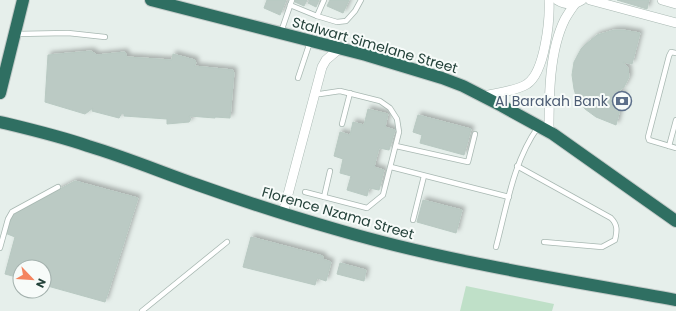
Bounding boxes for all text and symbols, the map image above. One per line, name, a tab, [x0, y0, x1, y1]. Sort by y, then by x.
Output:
street label: Stalwart Simelane Street	[290, 12, 460, 78]
bank icon: Al Barakah Bank	[611, 90, 633, 112]
place label: Al Barakah Bank	[495, 91, 609, 111]
street label: Florence Nzama Street	[260, 182, 416, 244]
north arrow	[12, 259, 52, 299]
text: N	[32, 276, 50, 290]

